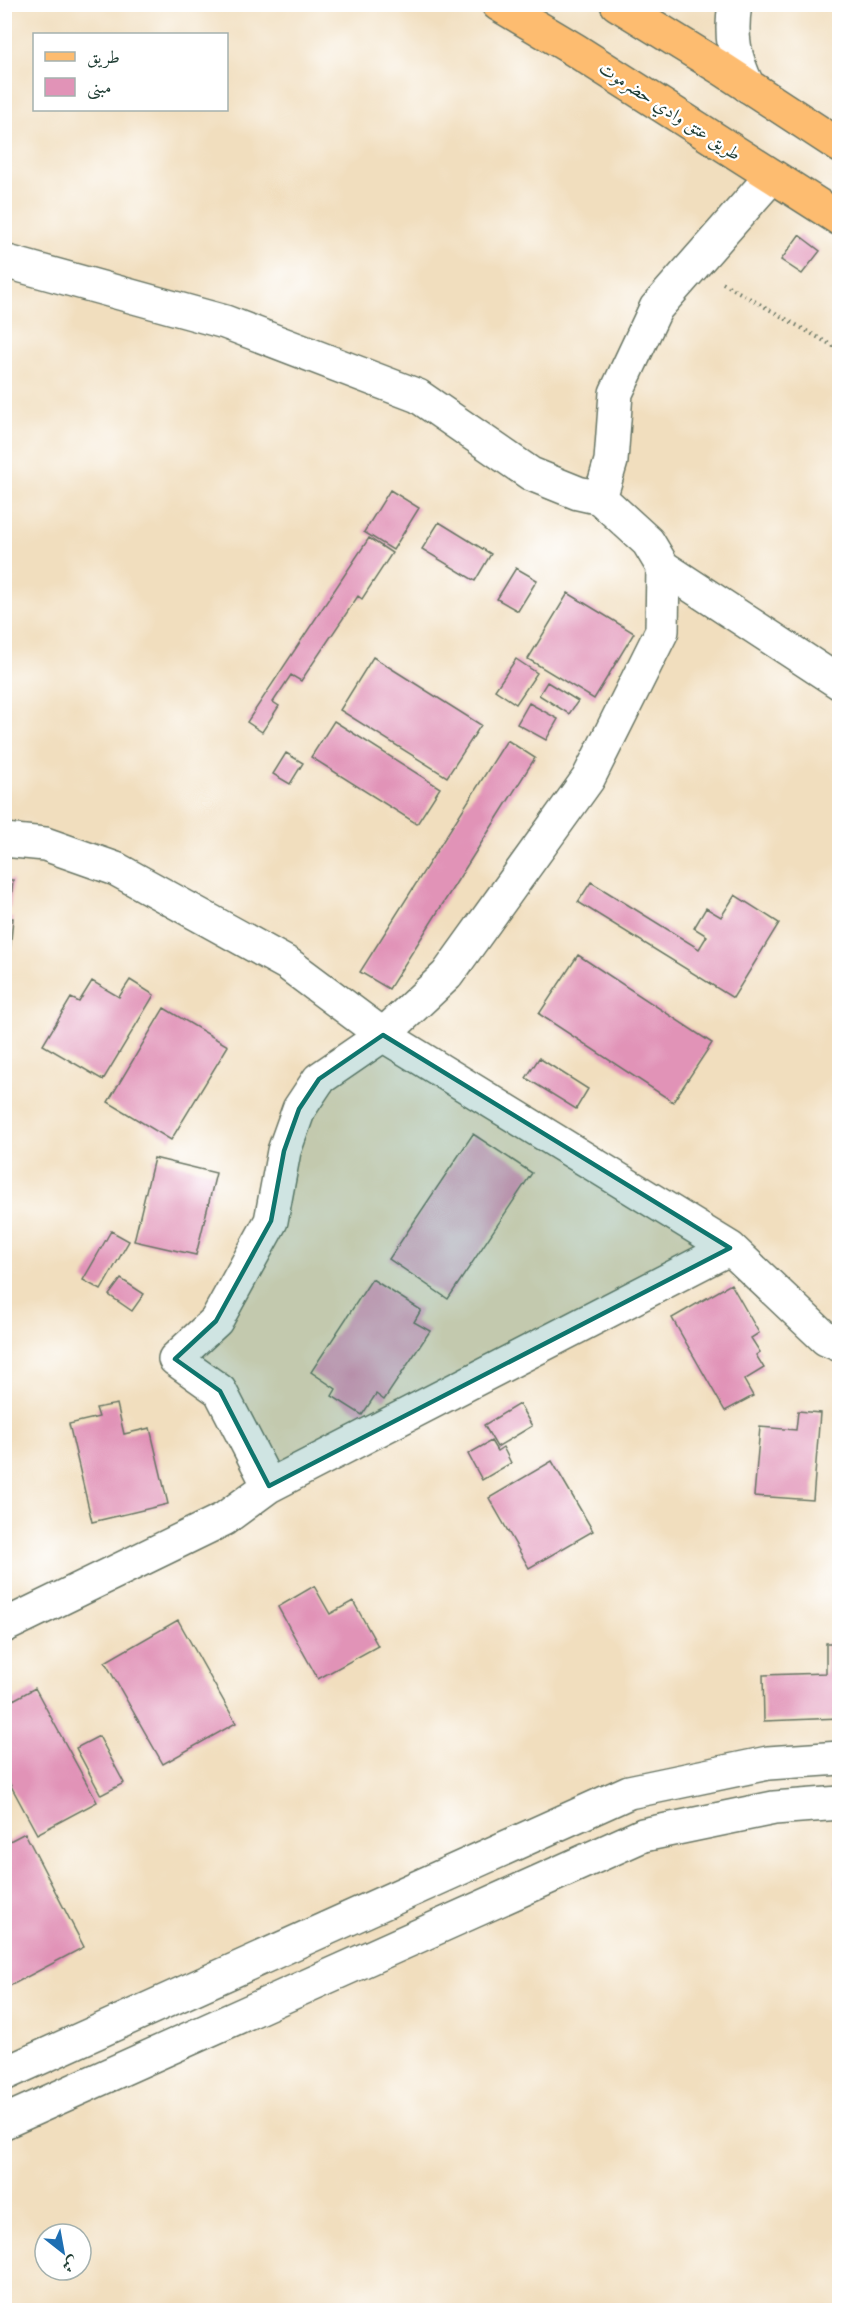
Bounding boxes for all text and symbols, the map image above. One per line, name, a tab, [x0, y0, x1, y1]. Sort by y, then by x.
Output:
legend	[33, 33, 228, 111]
text: طريق	[87, 46, 120, 69]
street label: طريق عتق وادي حضرموت	[593, 57, 745, 169]
text: مبنى	[87, 76, 112, 100]
north arrow	[33, 2222, 93, 2282]
text: ش	[59, 2252, 83, 2278]

